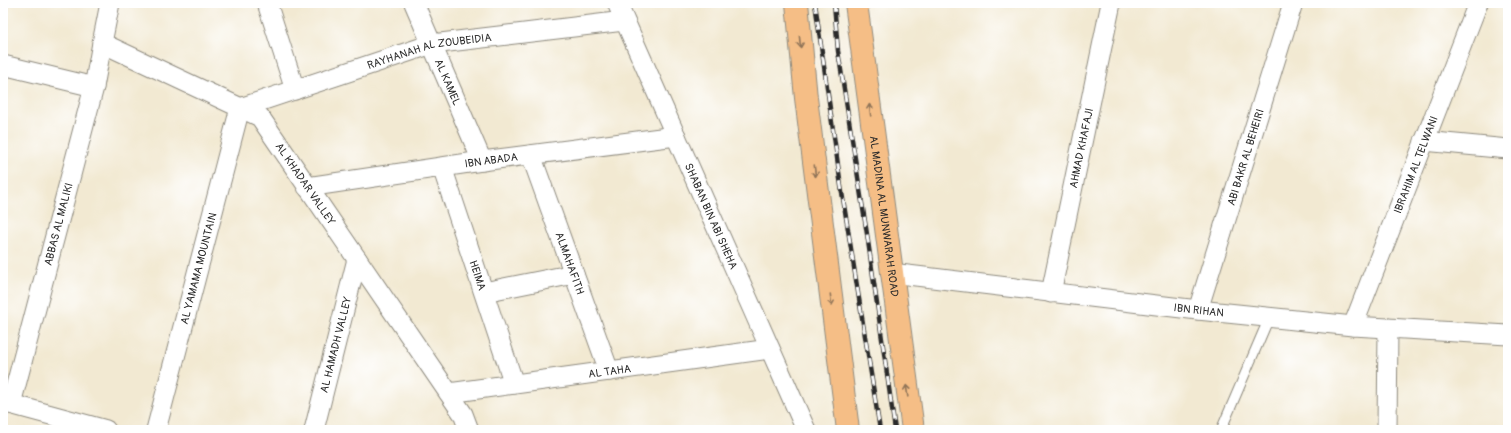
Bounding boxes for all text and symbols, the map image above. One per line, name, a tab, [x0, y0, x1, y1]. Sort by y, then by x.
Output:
street label: RAYHANAH AL ZOUBEIDIA	[366, 31, 492, 72]
one-way arrow	[797, 35, 804, 48]
street label: AL KAMEL	[432, 57, 463, 107]
one-way arrow	[866, 104, 873, 117]
street label: AHMAD KHAFAJI	[1067, 107, 1096, 189]
street label: ABI BAKR AL BEHEIRI	[1225, 107, 1267, 207]
street label: IBRAHIM AL TELWANI	[1391, 114, 1441, 215]
street label: AL MADINA AL MUNWARAH ROAD	[867, 135, 901, 298]
street label: AL KHADAR VALLEY	[272, 140, 338, 228]
street label: IBN ABADA	[464, 150, 518, 171]
street label: SHABAN BIN ABI SHEHA	[682, 161, 740, 271]
one-way arrow	[811, 164, 819, 177]
street label: ABBAS AL MALIKI	[42, 181, 76, 267]
street label: AL YAMAMA MOUNTAIN	[178, 211, 219, 326]
street label: ALMAHAFITH	[552, 230, 587, 296]
street label: HEIMA	[466, 259, 488, 292]
one-way arrow	[827, 293, 835, 306]
street label: AL HAMADH VALLEY	[318, 295, 354, 394]
street label: IBN RIHAN	[1173, 301, 1224, 320]
street label: AL TAHA	[587, 362, 632, 381]
one-way arrow	[903, 385, 911, 398]

